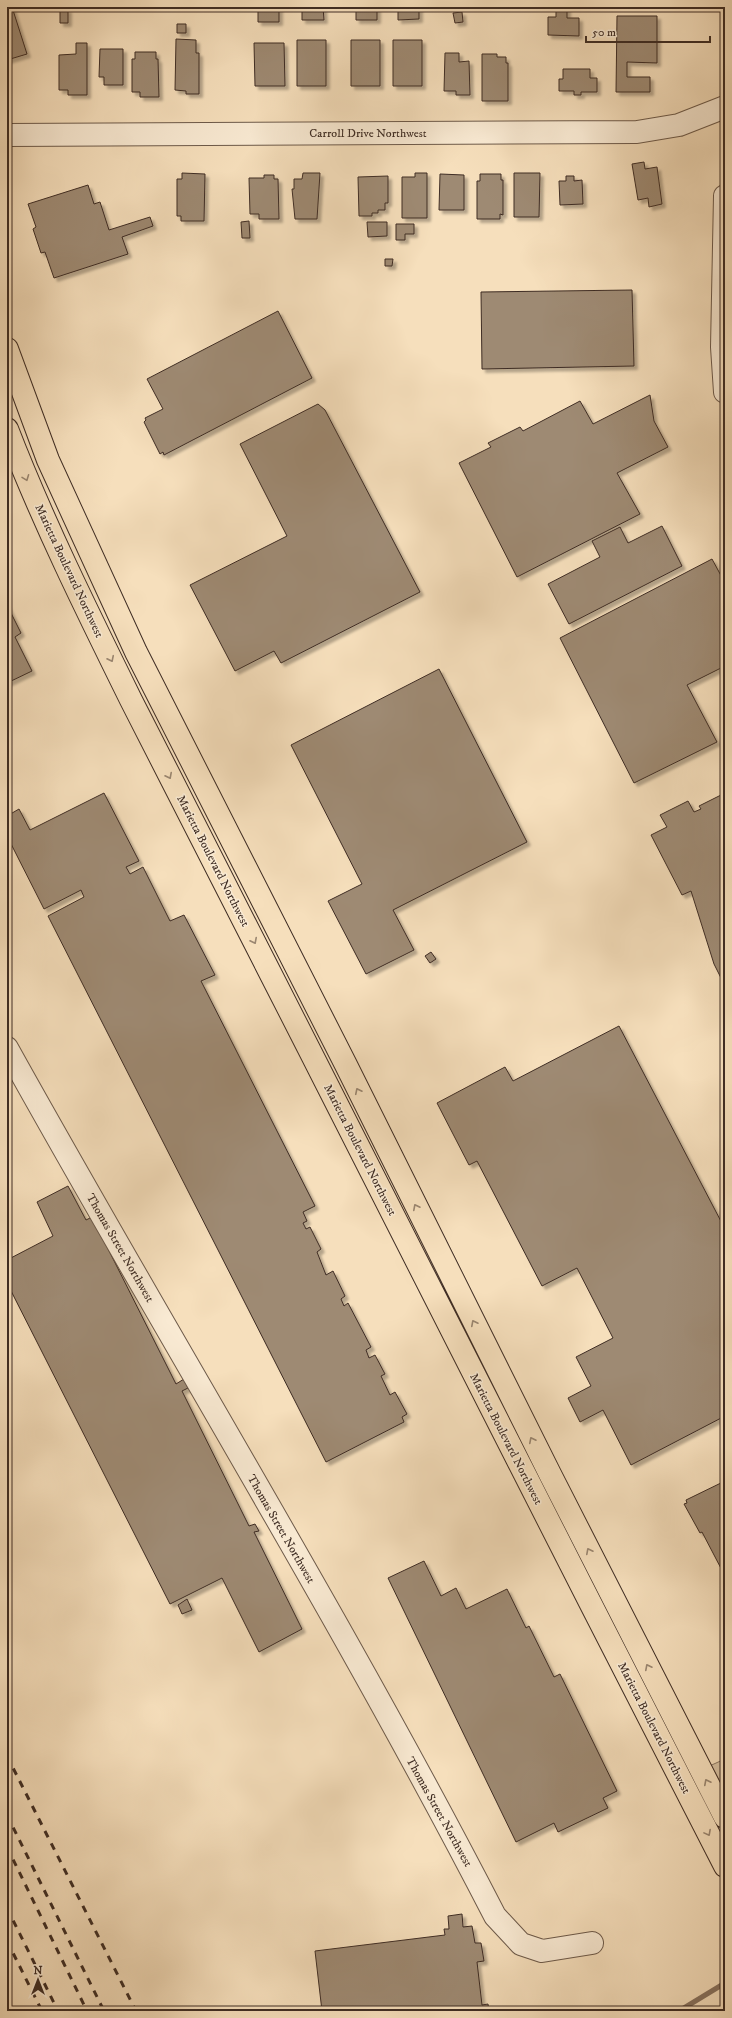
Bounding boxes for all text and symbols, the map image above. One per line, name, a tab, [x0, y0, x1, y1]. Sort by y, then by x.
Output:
scale bar	[586, 18, 710, 44]
text: 50 m	[592, 25, 616, 40]
street label: Carroll Drive Northwest	[309, 126, 427, 141]
one-way arrow	[22, 474, 30, 481]
street label: Marietta Boulevard Northwest	[31, 502, 107, 640]
one-way arrow	[106, 655, 114, 662]
one-way arrow	[164, 771, 172, 779]
street label: Marietta Boulevard Northwest	[173, 793, 253, 929]
one-way arrow	[249, 937, 256, 944]
street label: Marietta Boulevard Northwest	[320, 1082, 400, 1218]
one-way arrow	[355, 1087, 363, 1095]
street label: Thomas Street Northwest	[83, 1191, 157, 1305]
one-way arrow	[413, 1204, 421, 1211]
one-way arrow	[471, 1320, 479, 1327]
street label: Marietta Boulevard Northwest	[466, 1371, 546, 1507]
one-way arrow	[530, 1436, 537, 1444]
street label: Thomas Street Northwest	[244, 1472, 318, 1586]
one-way arrow	[586, 1548, 594, 1555]
street label: Marietta Boulevard Northwest	[614, 1660, 694, 1796]
one-way arrow	[645, 1663, 653, 1671]
street label: Thomas Street Northwest	[403, 1754, 476, 1870]
one-way arrow	[704, 1779, 712, 1787]
one-way arrow	[703, 1829, 711, 1836]
north arrow	[18, 1960, 58, 2000]
text: N	[33, 1964, 43, 1978]

